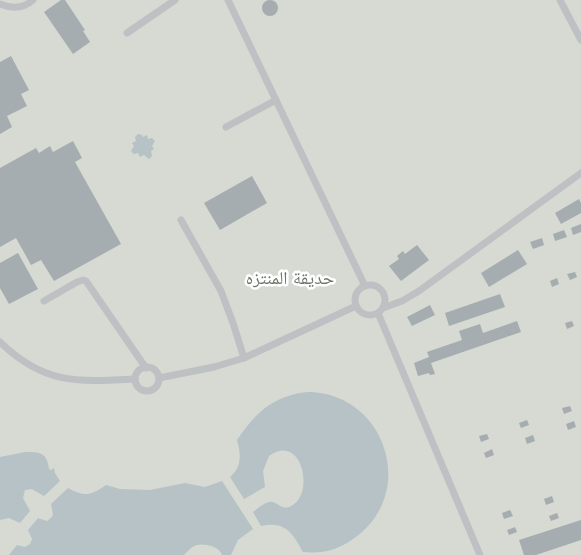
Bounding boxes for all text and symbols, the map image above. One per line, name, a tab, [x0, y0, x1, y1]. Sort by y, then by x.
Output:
park label: حديقة المنتزه	[246, 265, 334, 291]

